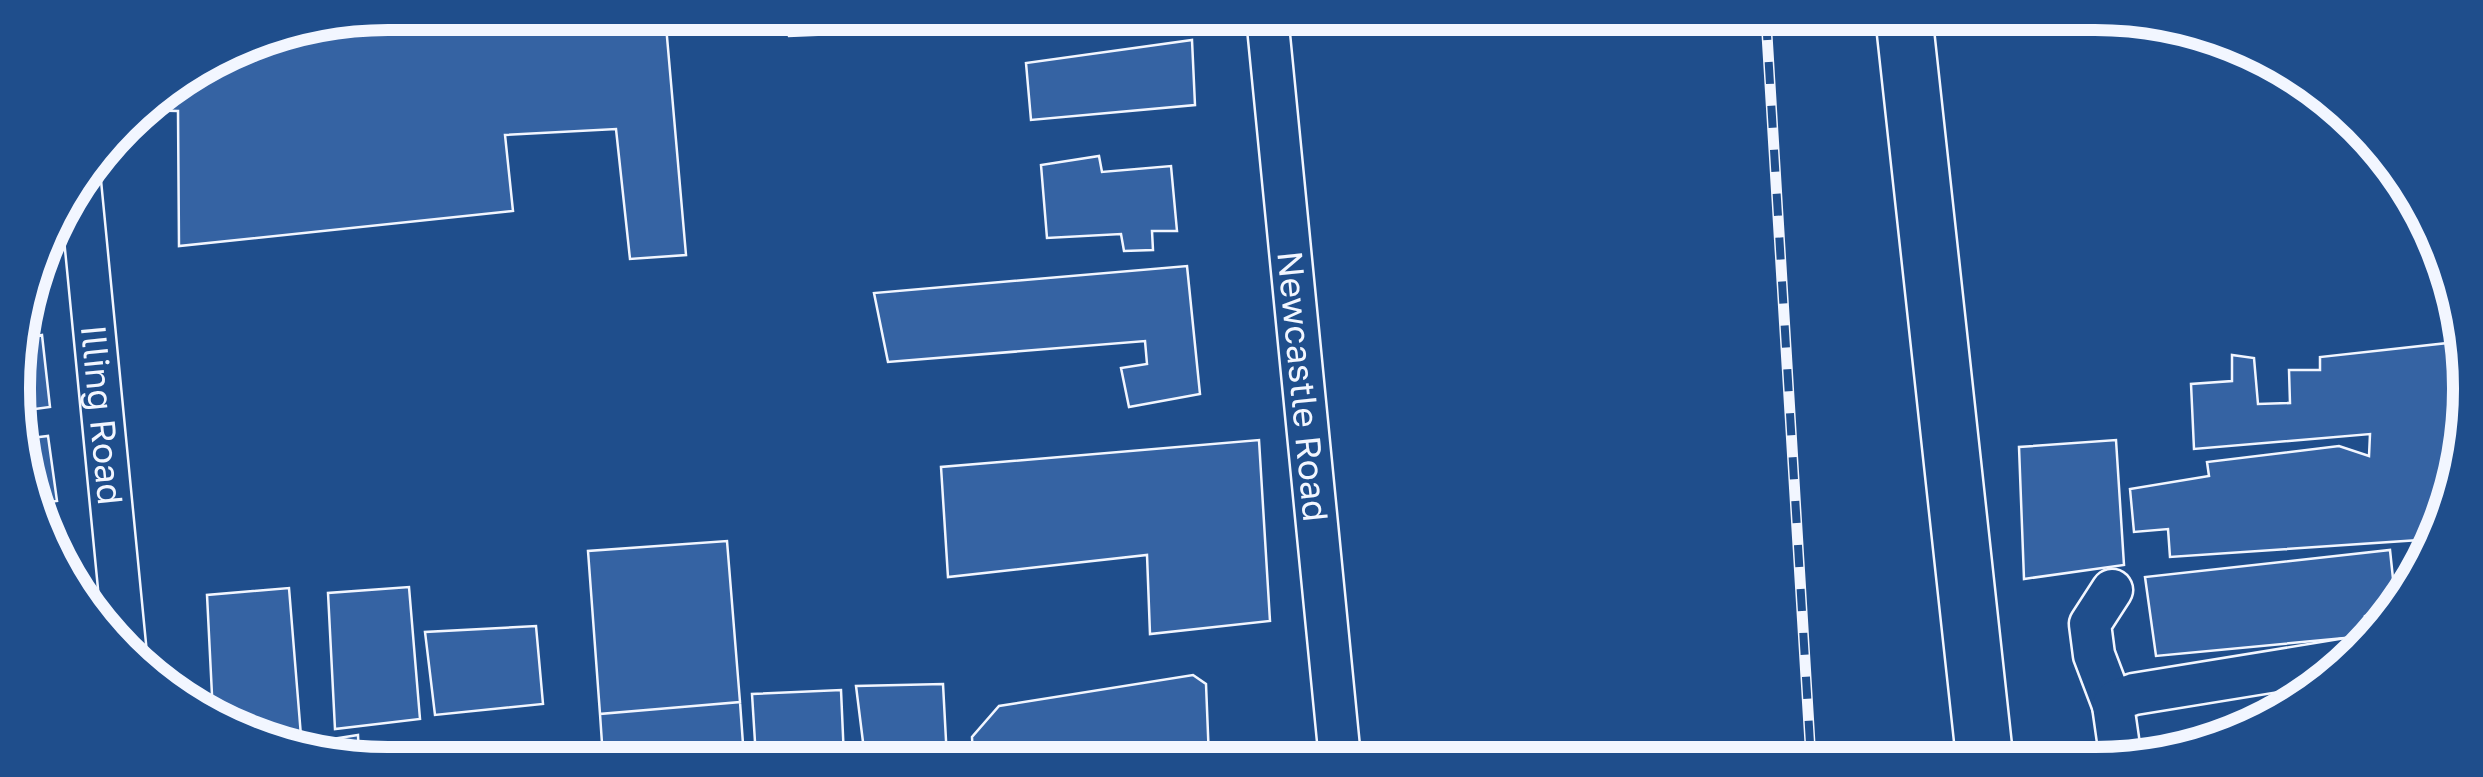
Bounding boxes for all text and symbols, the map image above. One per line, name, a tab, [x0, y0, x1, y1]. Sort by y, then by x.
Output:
street label: Newcastle Road	[1269, 249, 1338, 523]
street label: Illing Road	[73, 323, 132, 507]

